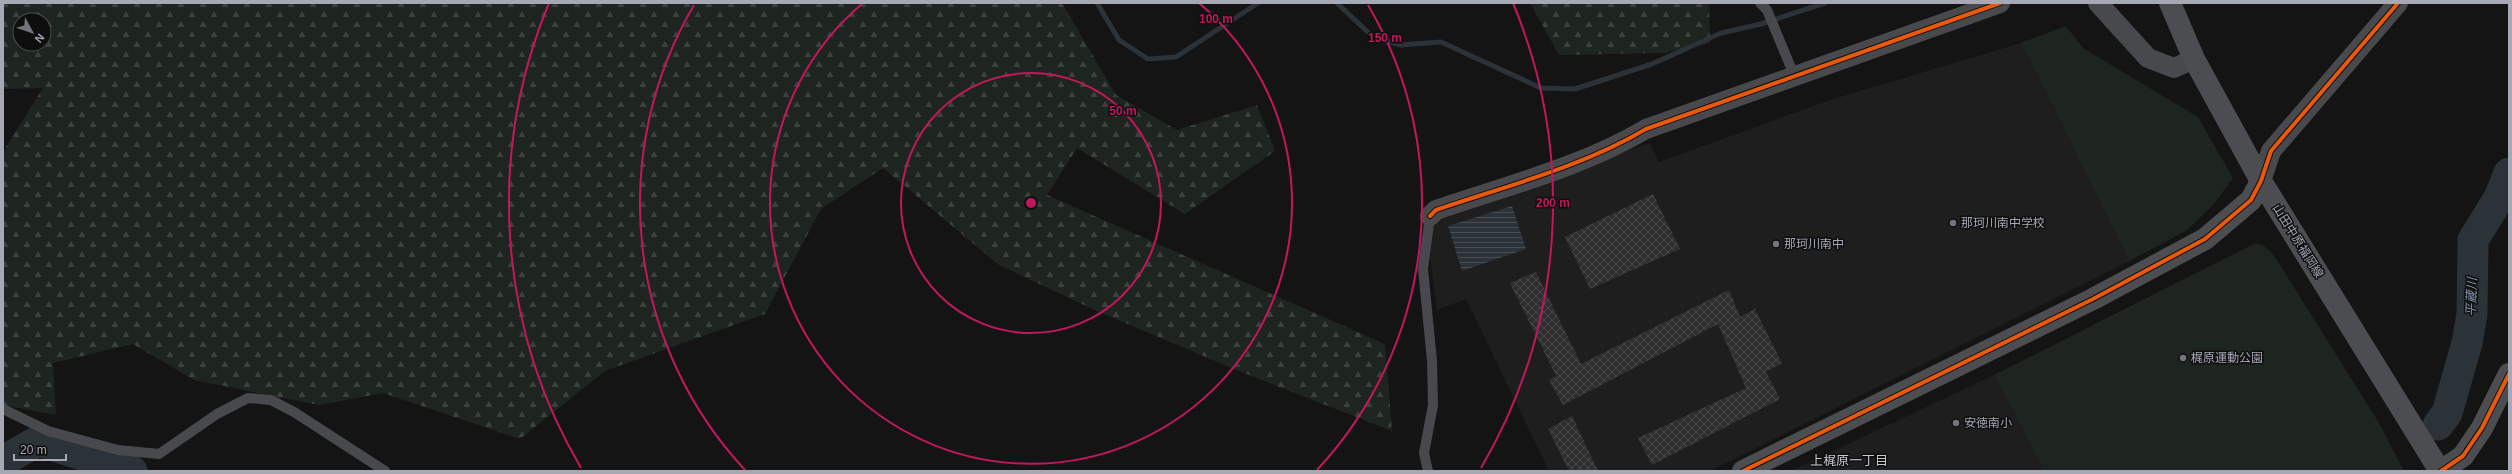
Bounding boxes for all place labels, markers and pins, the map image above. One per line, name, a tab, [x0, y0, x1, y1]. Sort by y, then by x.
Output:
centre of rings	[1024, 196, 1038, 210]
place label: 那珂川南中学校	[1961, 216, 2045, 230]
marker: 那珂川南中学校	[1948, 218, 1958, 228]
place label: 那珂川南中	[1784, 237, 1844, 251]
marker: 那珂川南中	[1771, 239, 1781, 249]
place label: 梶原運動公園	[2191, 351, 2263, 365]
marker: 梶原運動公園	[2178, 353, 2188, 363]
place label: 安徳南小	[1964, 416, 2012, 430]
marker: 安徳南小	[1951, 418, 1961, 428]

